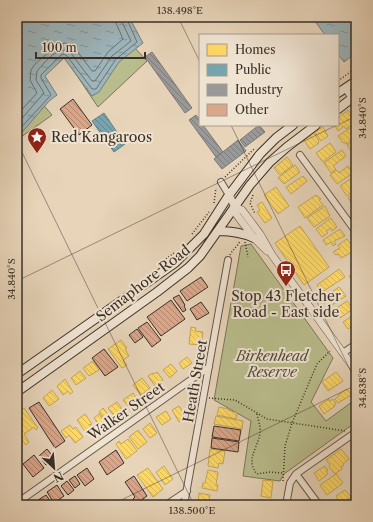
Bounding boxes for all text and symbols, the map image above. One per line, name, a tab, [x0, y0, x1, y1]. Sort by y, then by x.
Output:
text: 138.498°E	[157, 4, 203, 17]
scale bar	[36, 34, 145, 60]
legend	[199, 34, 339, 126]
text: 100 m	[42, 40, 77, 55]
text: Homes	[235, 42, 275, 57]
text: Public	[235, 62, 271, 77]
text: Industry	[235, 82, 283, 97]
text: 34.840°S	[356, 97, 369, 139]
text: Other	[235, 102, 269, 117]
place icon: Red Kangaroos	[26, 126, 48, 154]
place label: Red Kangaroos	[51, 128, 152, 146]
street label: Semaphore Road	[92, 240, 194, 325]
text: 34.840°S	[5, 258, 18, 300]
bus stop icon: Stop 43 Fletcher Road - East side	[275, 259, 297, 287]
place label: Stop 43 Fletcher Road - East side	[231, 287, 341, 321]
street label: Heath Street	[179, 338, 211, 424]
park label: Birkenhead Reserve	[235, 347, 310, 381]
text: 34.838°S	[356, 368, 369, 408]
street label: Walker Street	[83, 378, 168, 445]
north arrow	[34, 448, 74, 488]
text: N	[51, 469, 66, 486]
text: 138.500°E	[169, 504, 215, 517]

